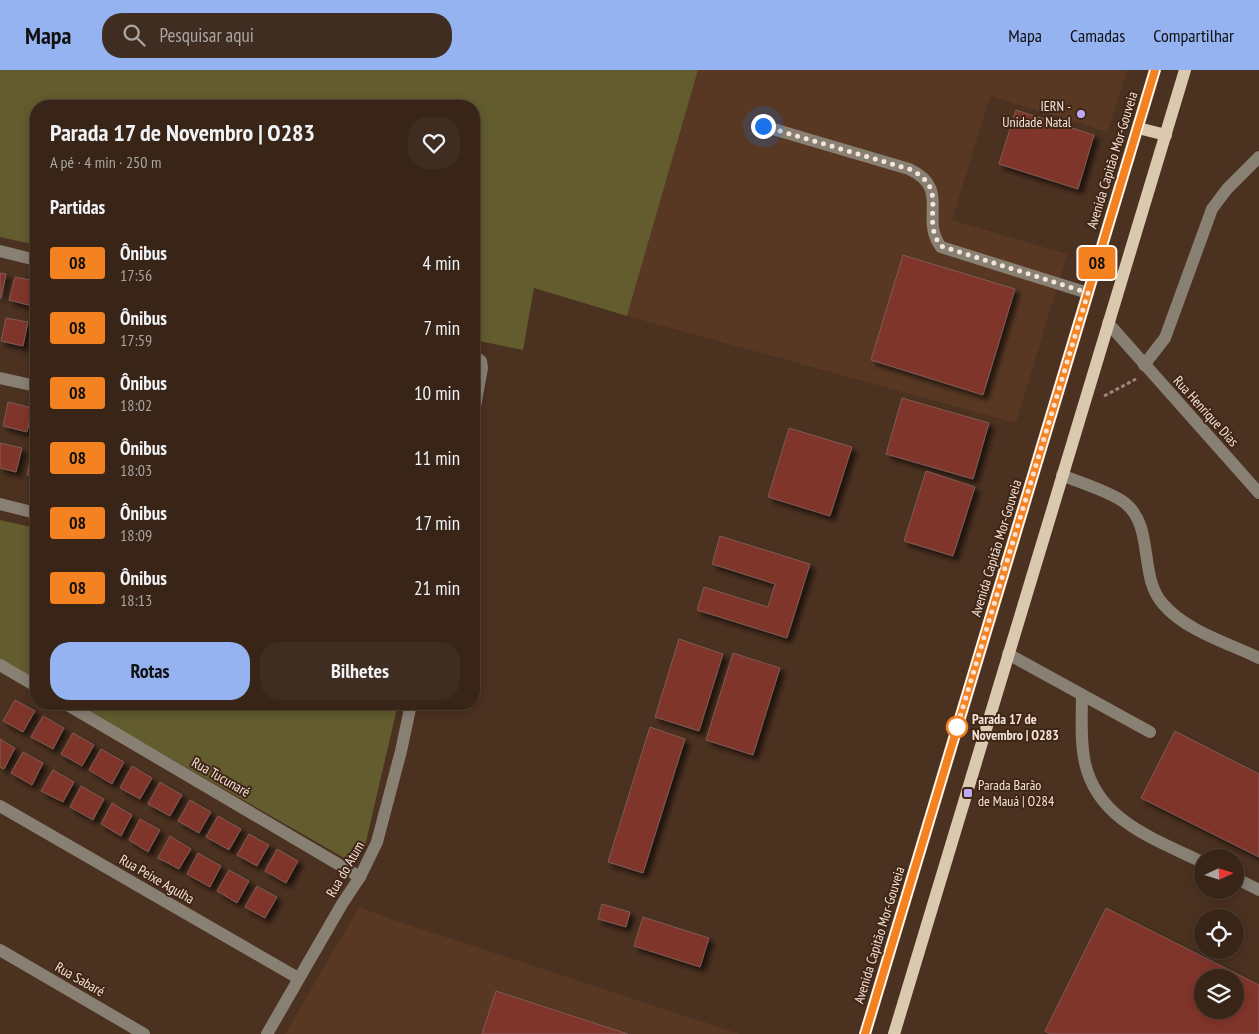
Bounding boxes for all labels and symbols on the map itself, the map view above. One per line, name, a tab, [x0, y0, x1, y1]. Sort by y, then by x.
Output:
street label: Avenida Capitão Mor-Gouveia	[1083, 89, 1141, 231]
place label: IERN - Unidade Natal	[1002, 97, 1072, 131]
marker: IERN - Unidade Natal	[1075, 108, 1087, 120]
your location	[751, 114, 776, 139]
line badge: 08	[1074, 247, 1120, 279]
street label: Rua Henrique Dias	[1169, 372, 1243, 450]
street label: Avenida Capitão Mor-Gouveia	[967, 477, 1025, 619]
place label: Parada 17 de Novembro | O283	[972, 710, 1059, 744]
marker: Parada 17 de Novembro | O283	[946, 716, 968, 738]
street label: Rua Tucunaré	[189, 753, 254, 801]
place label: Parada Barão de Mauá | O284	[978, 776, 1055, 810]
marker: Parada Barão de Mauá | O284	[962, 787, 974, 799]
street label: Rua do Atum	[322, 838, 368, 900]
north arrow	[1194, 849, 1244, 899]
street label: Rua Peixe Agulha	[116, 850, 198, 908]
street label: Avenida Capitão Mor-Gouveia	[850, 864, 908, 1006]
street label: Rua Sabaré	[52, 958, 108, 1000]

